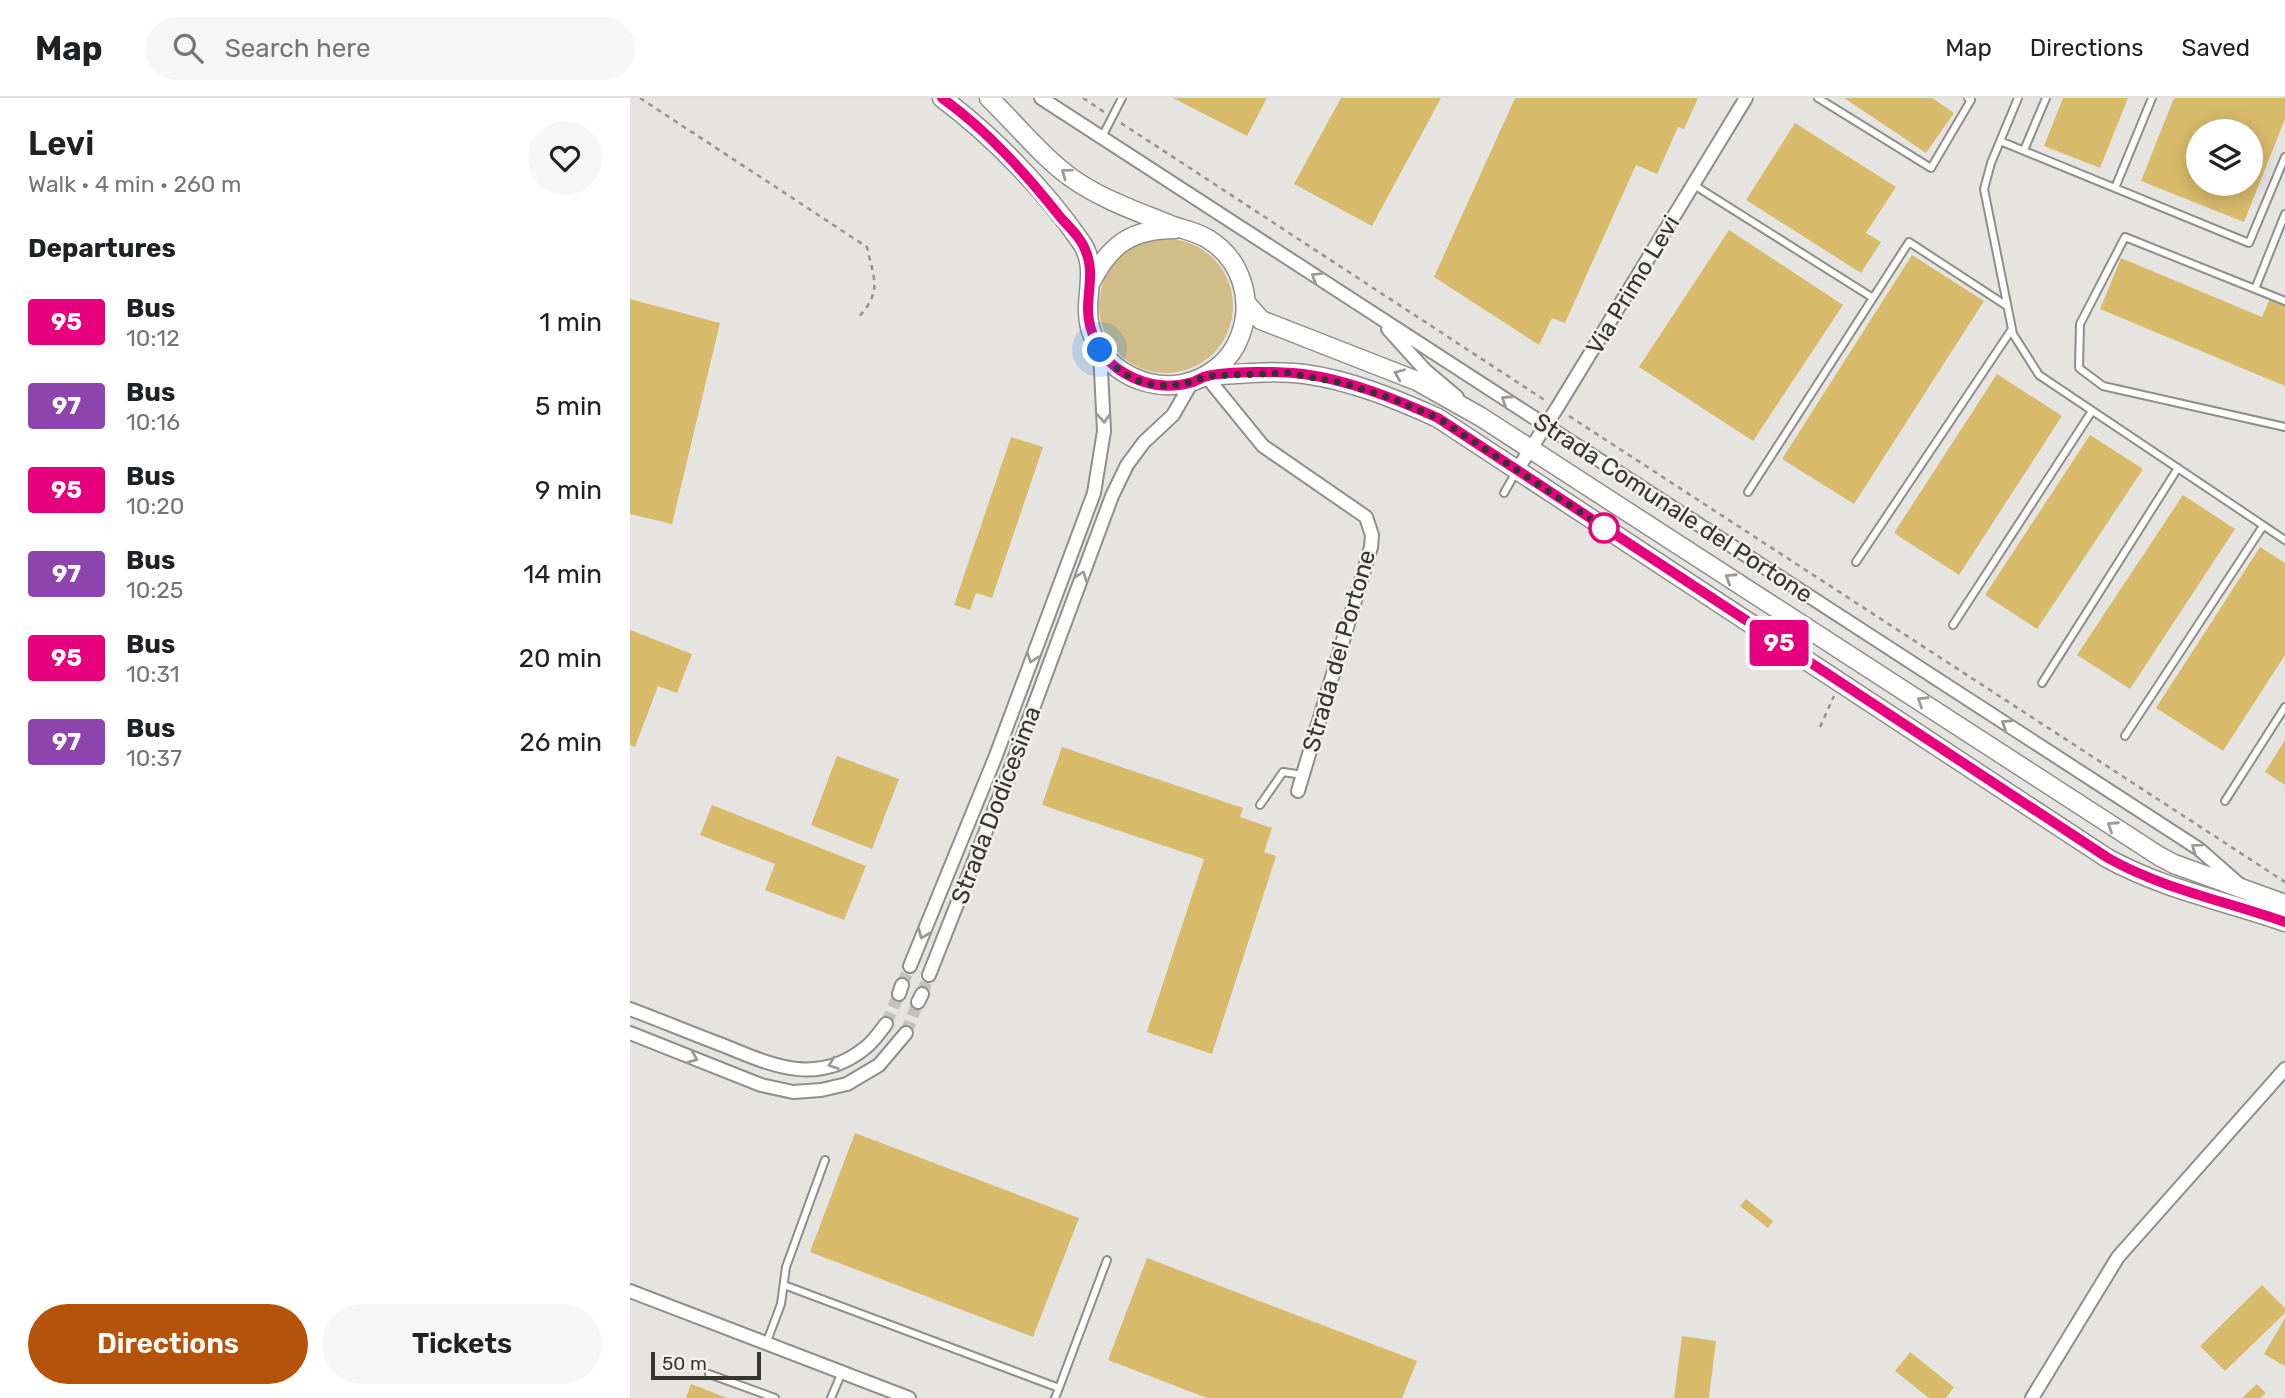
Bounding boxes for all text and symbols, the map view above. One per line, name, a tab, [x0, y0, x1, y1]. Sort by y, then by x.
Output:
search box	[145, 17, 635, 80]
text: Map	[35, 29, 103, 68]
icon: search	[169, 29, 207, 67]
text: Search here	[225, 33, 370, 64]
text: Map	[1945, 34, 1992, 62]
text: Directions	[2030, 34, 2143, 62]
text: Saved	[2181, 34, 2250, 62]
map controls	[2186, 119, 2263, 196]
button: layers	[2186, 119, 2263, 196]
button: heart	[528, 121, 602, 195]
text: Levi	[28, 124, 94, 163]
one-way arrow	[1061, 169, 1073, 181]
text: Walk · 4 min · 260 m	[28, 170, 242, 198]
street label: Via Primo Levi	[1580, 210, 1686, 360]
text: Departures	[28, 233, 176, 264]
one-way arrow	[1310, 272, 1323, 285]
text: Bus	[126, 293, 175, 324]
text: 1 min	[539, 307, 602, 338]
text: 95	[51, 308, 82, 336]
text: 10:12	[126, 324, 180, 352]
your location	[1082, 332, 1117, 367]
one-way arrow	[1394, 368, 1407, 382]
text: Bus	[126, 377, 175, 408]
text: 5 min	[535, 391, 602, 422]
text: 97	[52, 392, 81, 420]
one-way arrow	[1501, 396, 1514, 409]
street label: Strada Comunale del Portone	[1528, 407, 1818, 609]
text: 10:16	[126, 408, 180, 436]
one-way arrow	[1096, 413, 1111, 424]
text: Bus	[126, 461, 175, 492]
text: 9 min	[535, 475, 602, 506]
text: 95	[51, 476, 82, 504]
text: 10:20	[126, 492, 184, 520]
unlabelled marker	[1589, 513, 1619, 543]
text: Bus	[126, 545, 175, 576]
street label: Strada del Portone	[1297, 547, 1381, 755]
text: 14 min	[523, 559, 602, 590]
text: 97	[52, 560, 81, 588]
one-way arrow	[1074, 571, 1088, 583]
one-way arrow	[1725, 574, 1738, 587]
text: 10:25	[126, 576, 184, 604]
line badge: 95	[1748, 620, 1810, 666]
text: Bus	[126, 629, 175, 660]
text: 95	[1764, 629, 1794, 657]
text: 20 min	[519, 643, 602, 674]
text: 95	[51, 644, 82, 672]
one-way arrow	[1027, 652, 1041, 664]
text: 10:31	[126, 660, 180, 688]
one-way arrow	[1916, 697, 1929, 710]
street label: Strada Dodicesima	[945, 702, 1047, 908]
text: Bus	[126, 713, 175, 744]
one-way arrow	[2000, 719, 2013, 732]
text: 26 min	[520, 727, 602, 758]
text: 97	[52, 728, 81, 756]
text: 10:37	[126, 744, 182, 772]
one-way arrow	[2107, 822, 2120, 834]
one-way arrow	[2191, 844, 2204, 856]
one-way arrow	[917, 927, 931, 939]
one-way arrow	[687, 1049, 699, 1063]
one-way arrow	[828, 1056, 840, 1070]
button: Directions	[28, 1304, 308, 1384]
button: Tickets	[322, 1304, 602, 1384]
scale bar	[651, 1349, 761, 1381]
text: 50 m	[662, 1352, 707, 1375]

